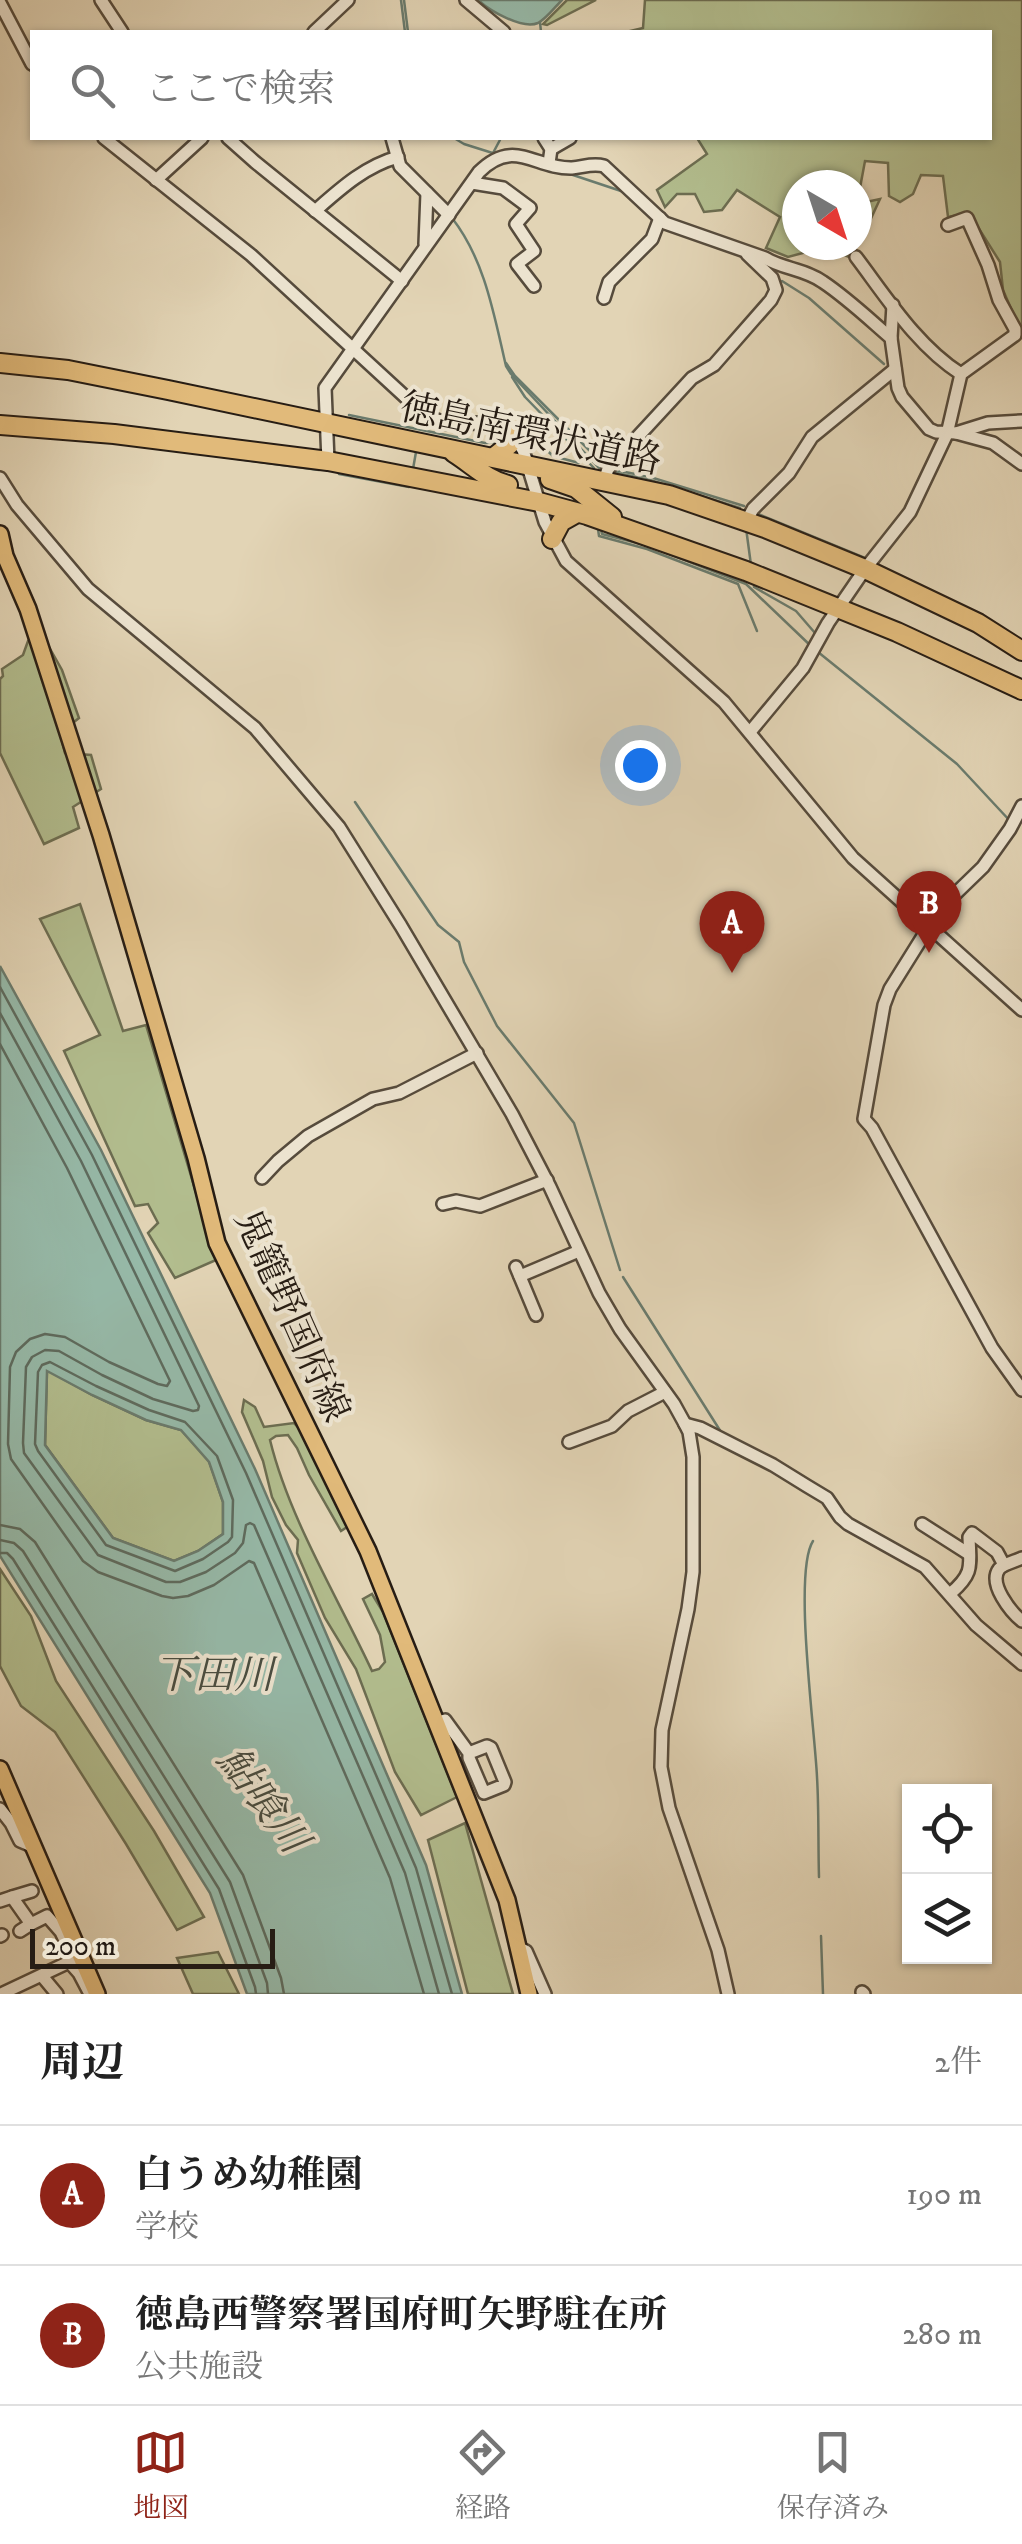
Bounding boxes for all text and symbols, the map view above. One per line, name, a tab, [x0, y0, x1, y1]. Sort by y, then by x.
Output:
search box	[30, 30, 992, 140]
icon: search	[65, 58, 120, 113]
text: ここで検索	[145, 66, 335, 114]
north arrow	[782, 170, 872, 260]
street label: 徳島南環状道路	[395, 384, 666, 486]
your location	[615, 740, 666, 791]
pin: B	[896, 870, 962, 953]
pin: A	[700, 890, 764, 973]
street label: 鬼籠野国府線	[223, 1202, 359, 1430]
water label: 下田川	[154, 1652, 278, 1702]
water label: 鮎喰川	[206, 1738, 320, 1867]
map controls	[902, 1784, 992, 1964]
button: locate	[902, 1784, 992, 1874]
button: layers	[902, 1874, 992, 1964]
scale bar	[30, 1924, 275, 1968]
text: 200 m	[45, 1929, 116, 1964]
text: 周辺	[40, 2038, 124, 2090]
text: 2件	[934, 2043, 982, 2083]
text: 白うめ幼稚園	[135, 2152, 363, 2200]
text: A	[62, 2175, 83, 2215]
text: 190 m	[906, 2175, 982, 2215]
text: 学校	[135, 2208, 199, 2248]
text: 徳島西警察署国府町矢野駐在所	[135, 2292, 667, 2340]
text: B	[62, 2315, 83, 2355]
text: 280 m	[902, 2315, 982, 2355]
text: 公共施設	[135, 2348, 263, 2388]
tab: 地図	[133, 2425, 189, 2526]
tab: 経路	[455, 2425, 511, 2526]
tab: 保存済み	[777, 2425, 889, 2526]

